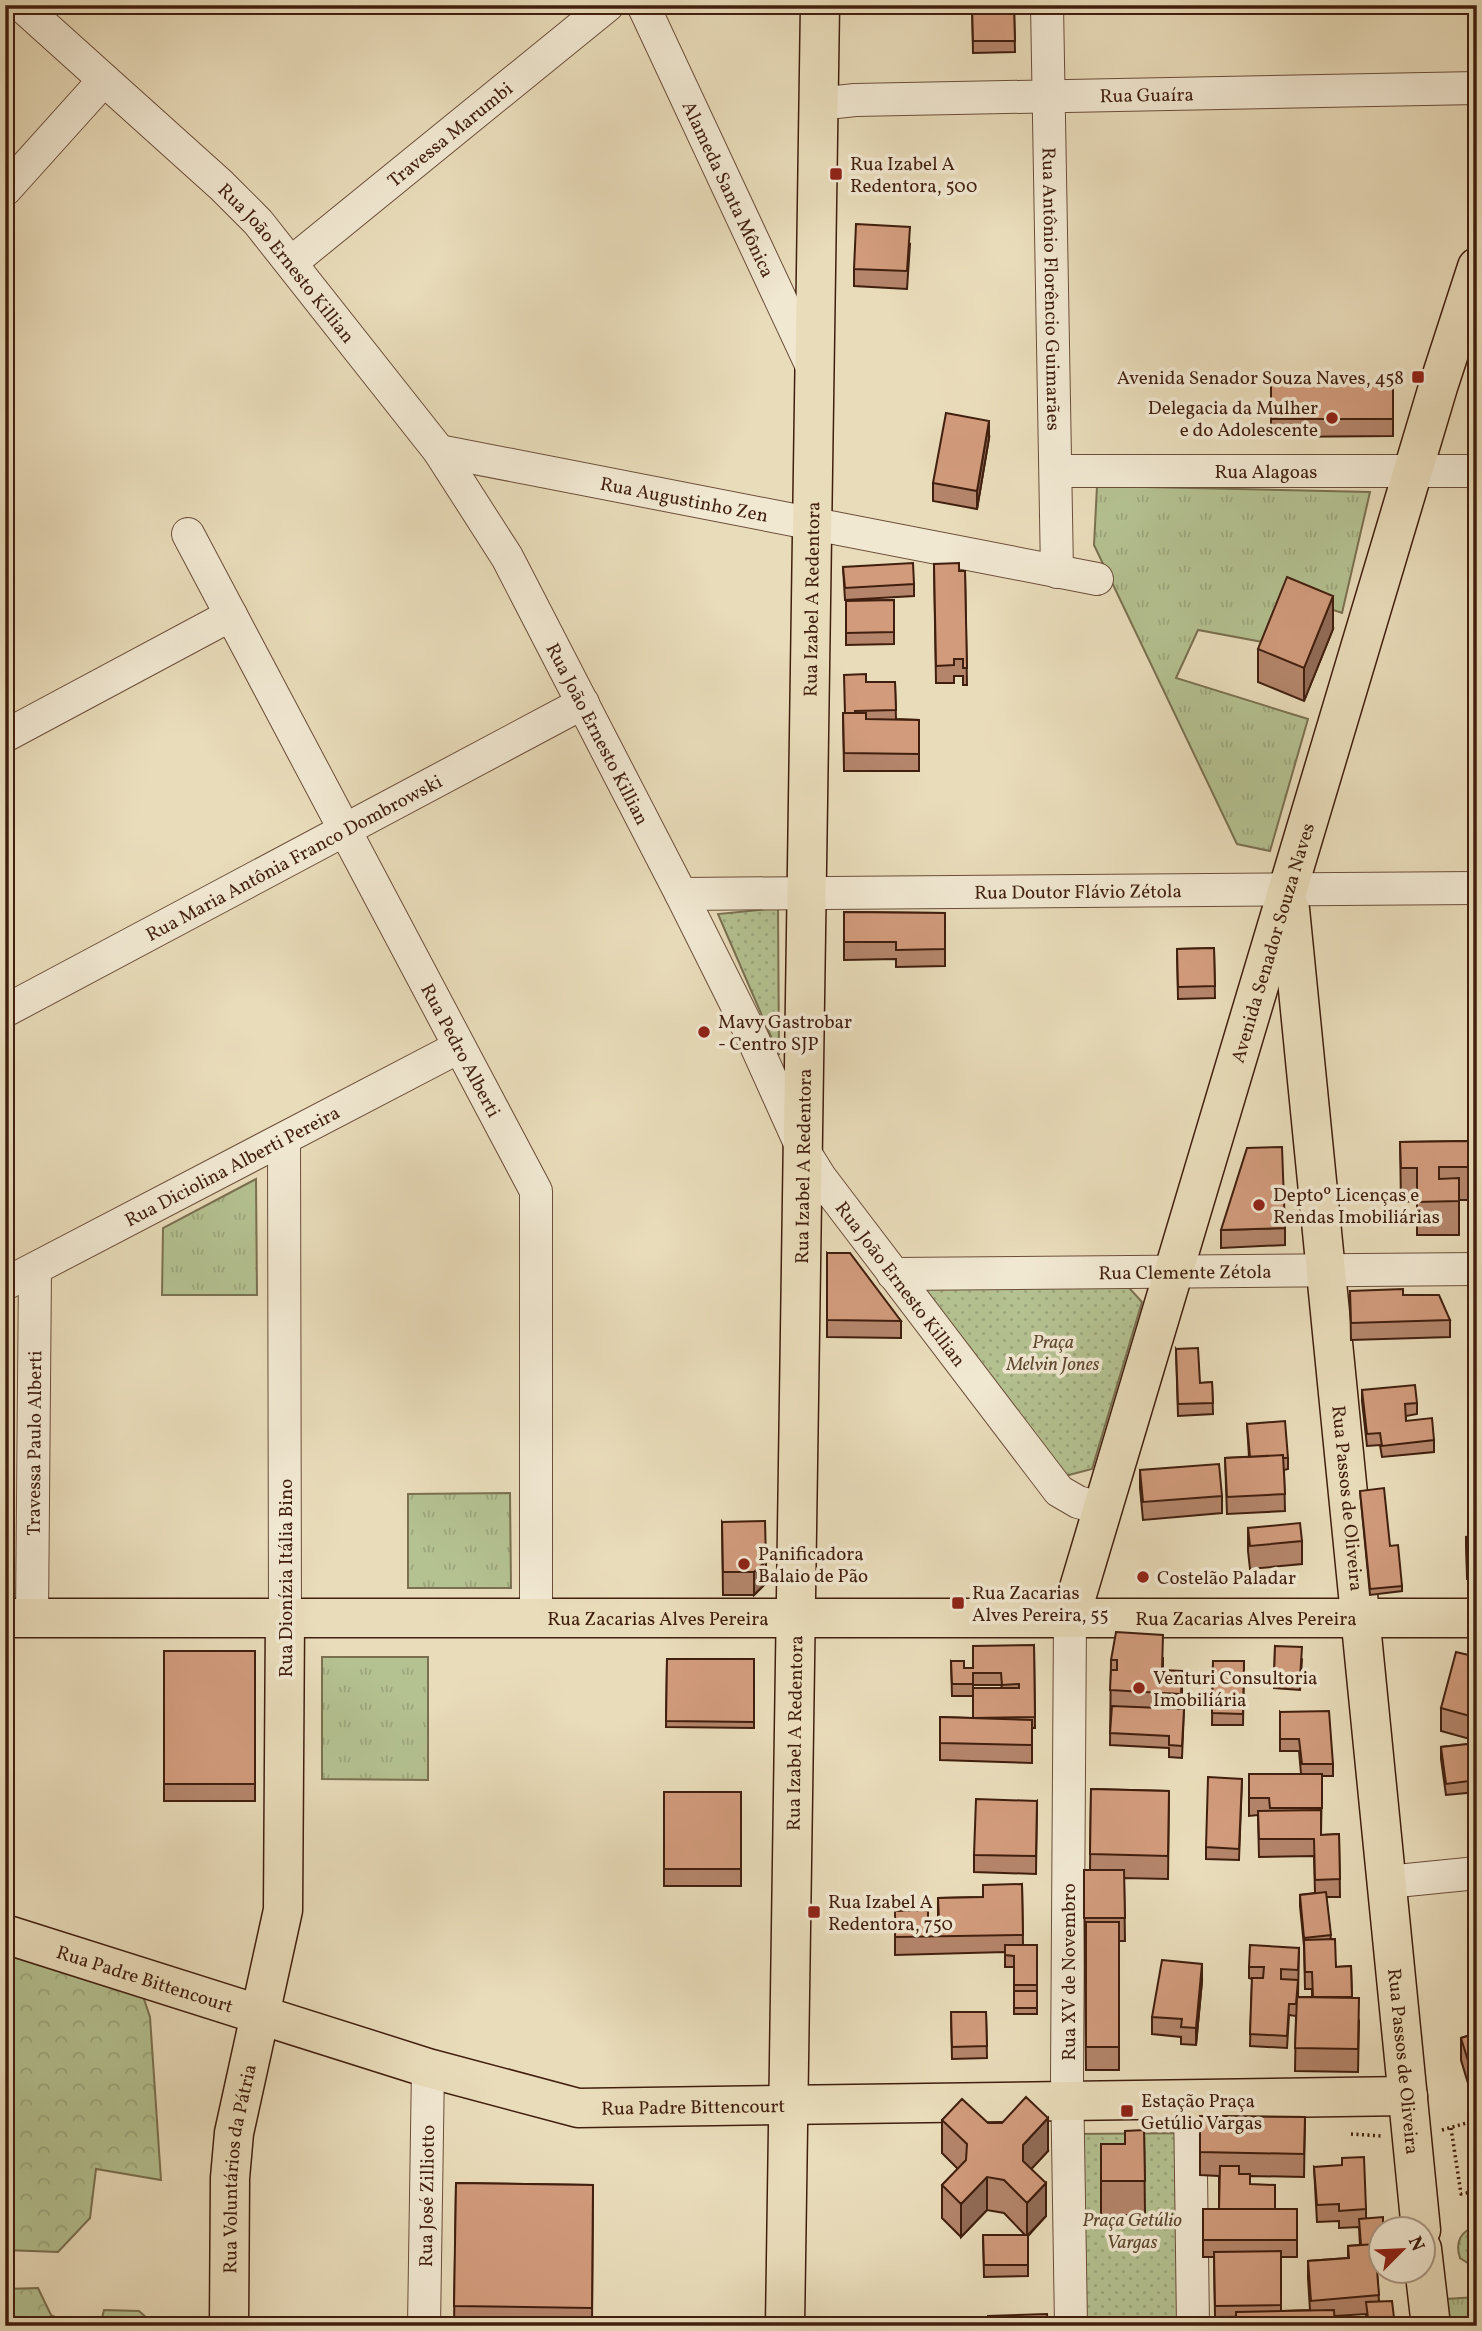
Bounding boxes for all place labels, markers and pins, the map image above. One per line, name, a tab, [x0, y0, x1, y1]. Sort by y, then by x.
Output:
place label: Rua Izabel A Redentora, 500	[850, 152, 977, 200]
marker: Rua Izabel A Redentora, 500	[828, 166, 844, 182]
place label: Avenida Senador Souza Naves, 458	[1117, 366, 1404, 392]
marker: Avenida Senador Souza Naves, 458	[1410, 369, 1426, 385]
place label: Delegacia da Mulher e do Adolescente	[1148, 396, 1318, 444]
marker: Delegacia da Mulher e do Adolescente	[1324, 410, 1340, 426]
place label: Mavy Gastrobar - Centro SJP	[718, 1010, 852, 1058]
marker: Mavy Gastrobar - Centro SJP	[696, 1024, 712, 1040]
place label: Deptoº Licenças e Rendas Imobiliárias	[1273, 1183, 1440, 1231]
marker: Deptoº Licenças e Rendas Imobiliárias	[1251, 1197, 1267, 1213]
place label: Panificadora Balaio de Pão	[758, 1542, 868, 1590]
marker: Panificadora Balaio de Pão	[736, 1556, 752, 1572]
place label: Costelão Paladar	[1157, 1566, 1296, 1592]
marker: Costelão Paladar	[1135, 1569, 1151, 1585]
place label: Rua Zacarias Alves Pereira, 55	[972, 1581, 1109, 1629]
marker: Rua Zacarias Alves Pereira, 55	[950, 1595, 966, 1611]
place label: Venturi Consultoria Imobiliária	[1153, 1666, 1318, 1714]
marker: Venturi Consultoria Imobiliária	[1131, 1680, 1147, 1696]
place label: Rua Izabel A Redentora, 750	[828, 1890, 953, 1938]
marker: Rua Izabel A Redentora, 750	[806, 1904, 822, 1920]
place label: Estação Praça Getúlio Vargas	[1141, 2089, 1262, 2137]
marker: Estação Praça Getúlio Vargas	[1119, 2103, 1135, 2119]

